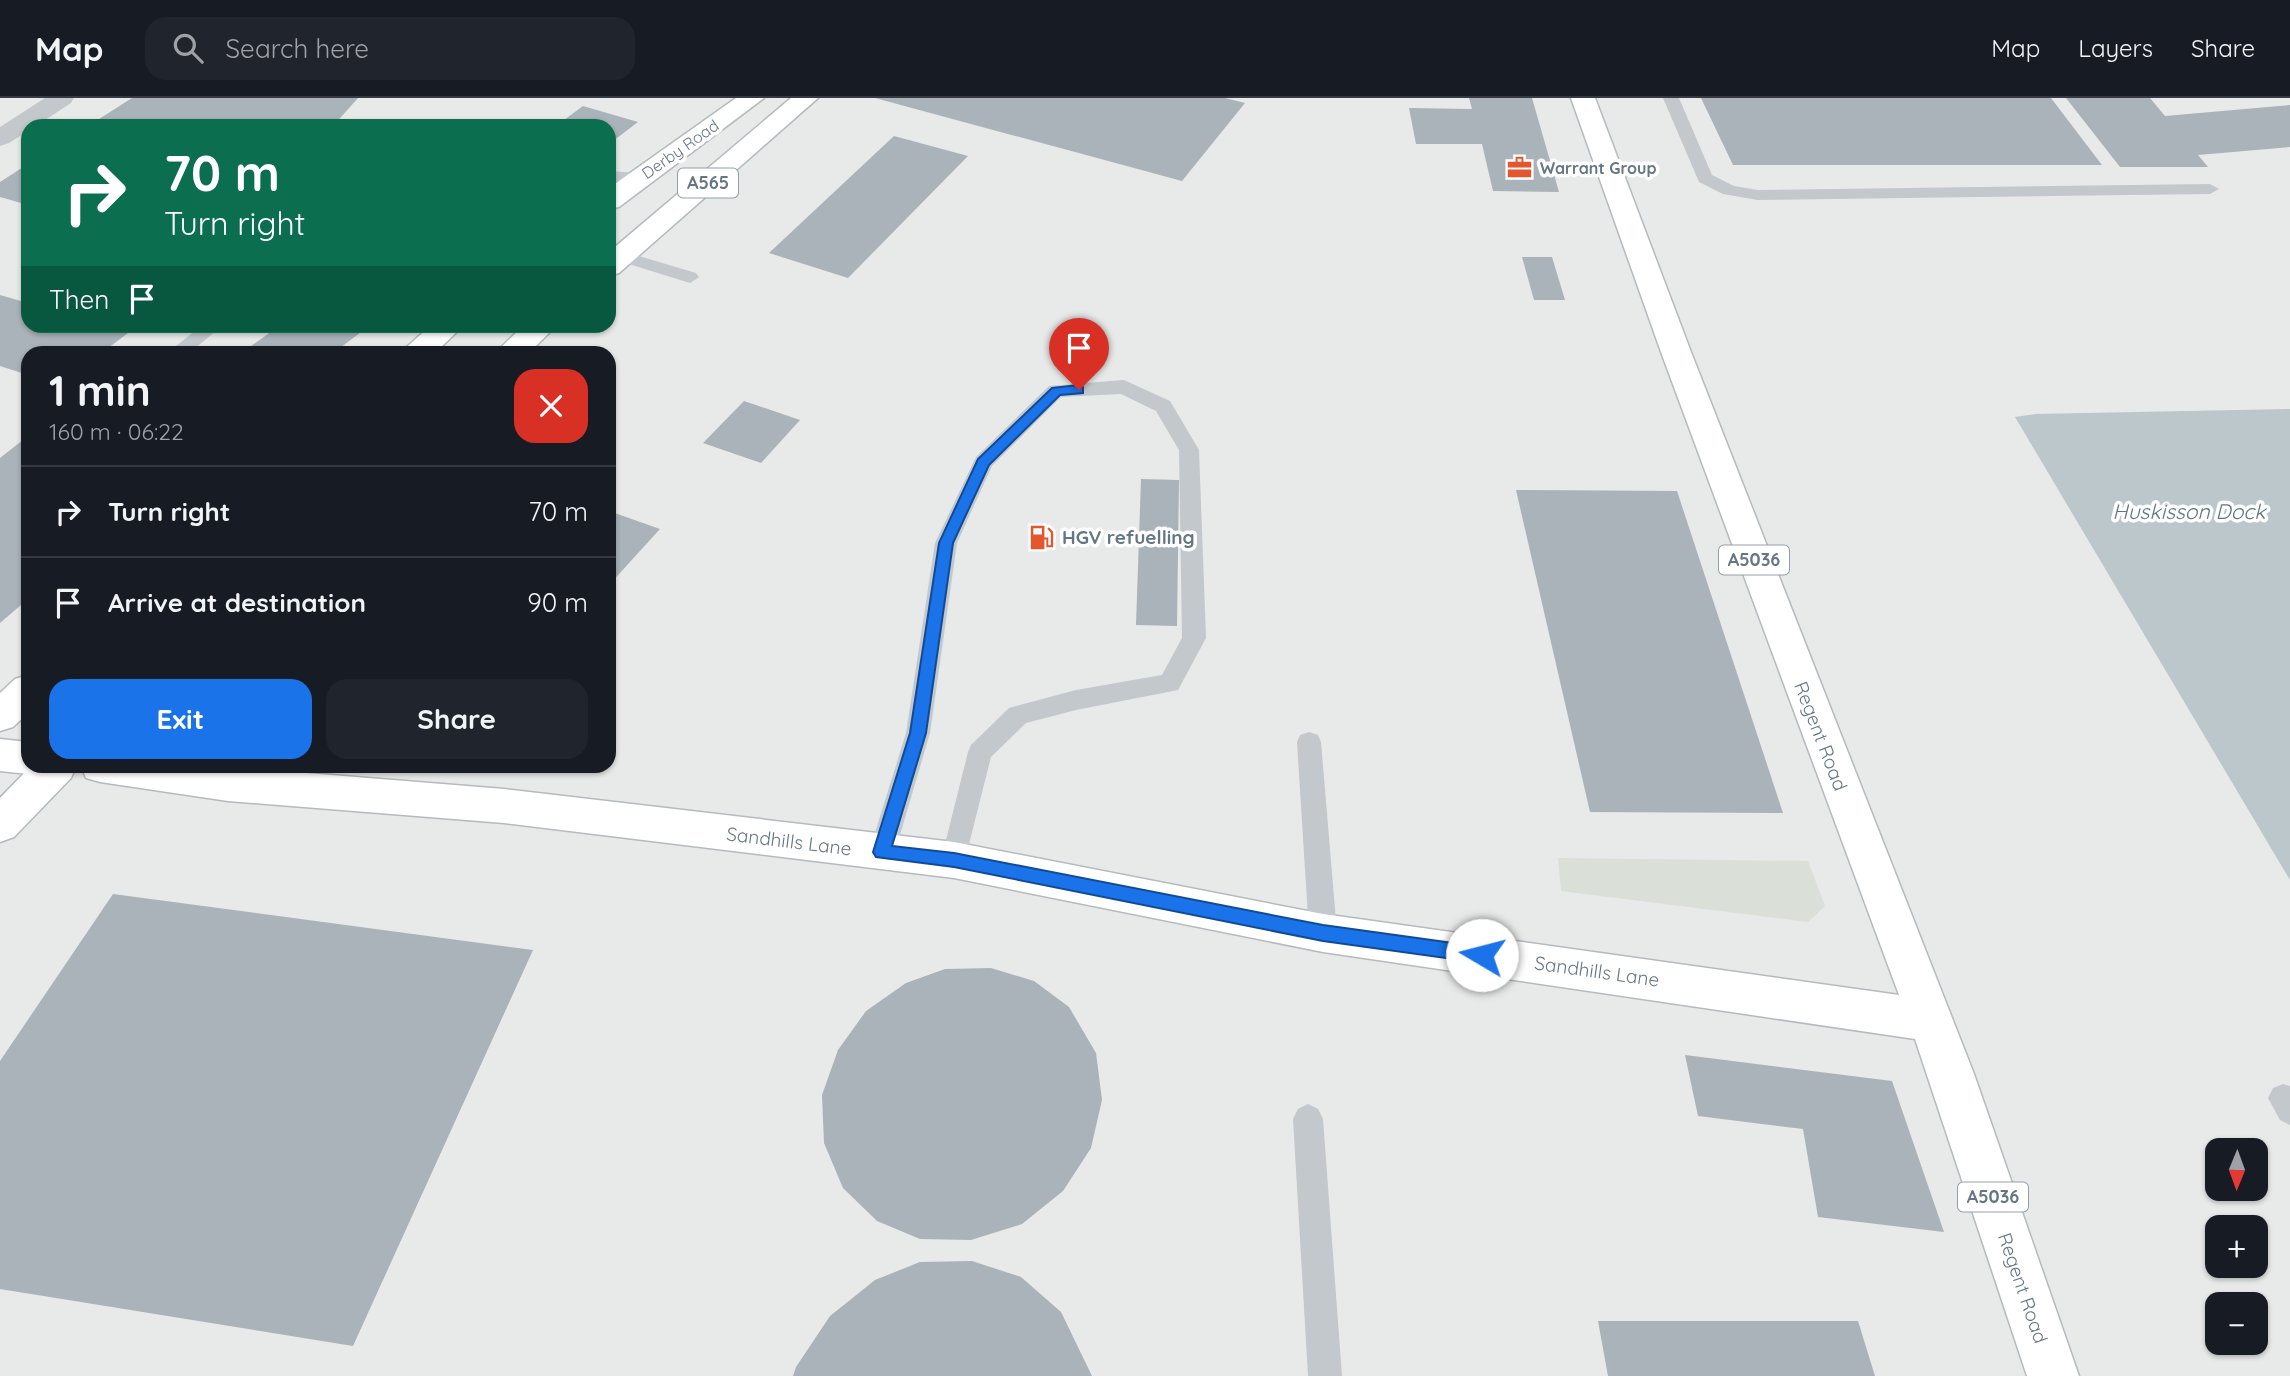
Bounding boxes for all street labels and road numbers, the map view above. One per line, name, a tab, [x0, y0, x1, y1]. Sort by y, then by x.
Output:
street label: Derby Road	[638, 115, 722, 183]
road number: A565	[678, 168, 738, 198]
road number: A5036	[1719, 546, 1789, 574]
street label: Regent Road	[1789, 678, 1853, 794]
street label: Sandhills Lane	[725, 821, 853, 861]
street label: Sandhills Lane	[1533, 950, 1661, 992]
road number: A5036	[1958, 1182, 2028, 1212]
street label: Regent Road	[1993, 1230, 2053, 1346]

